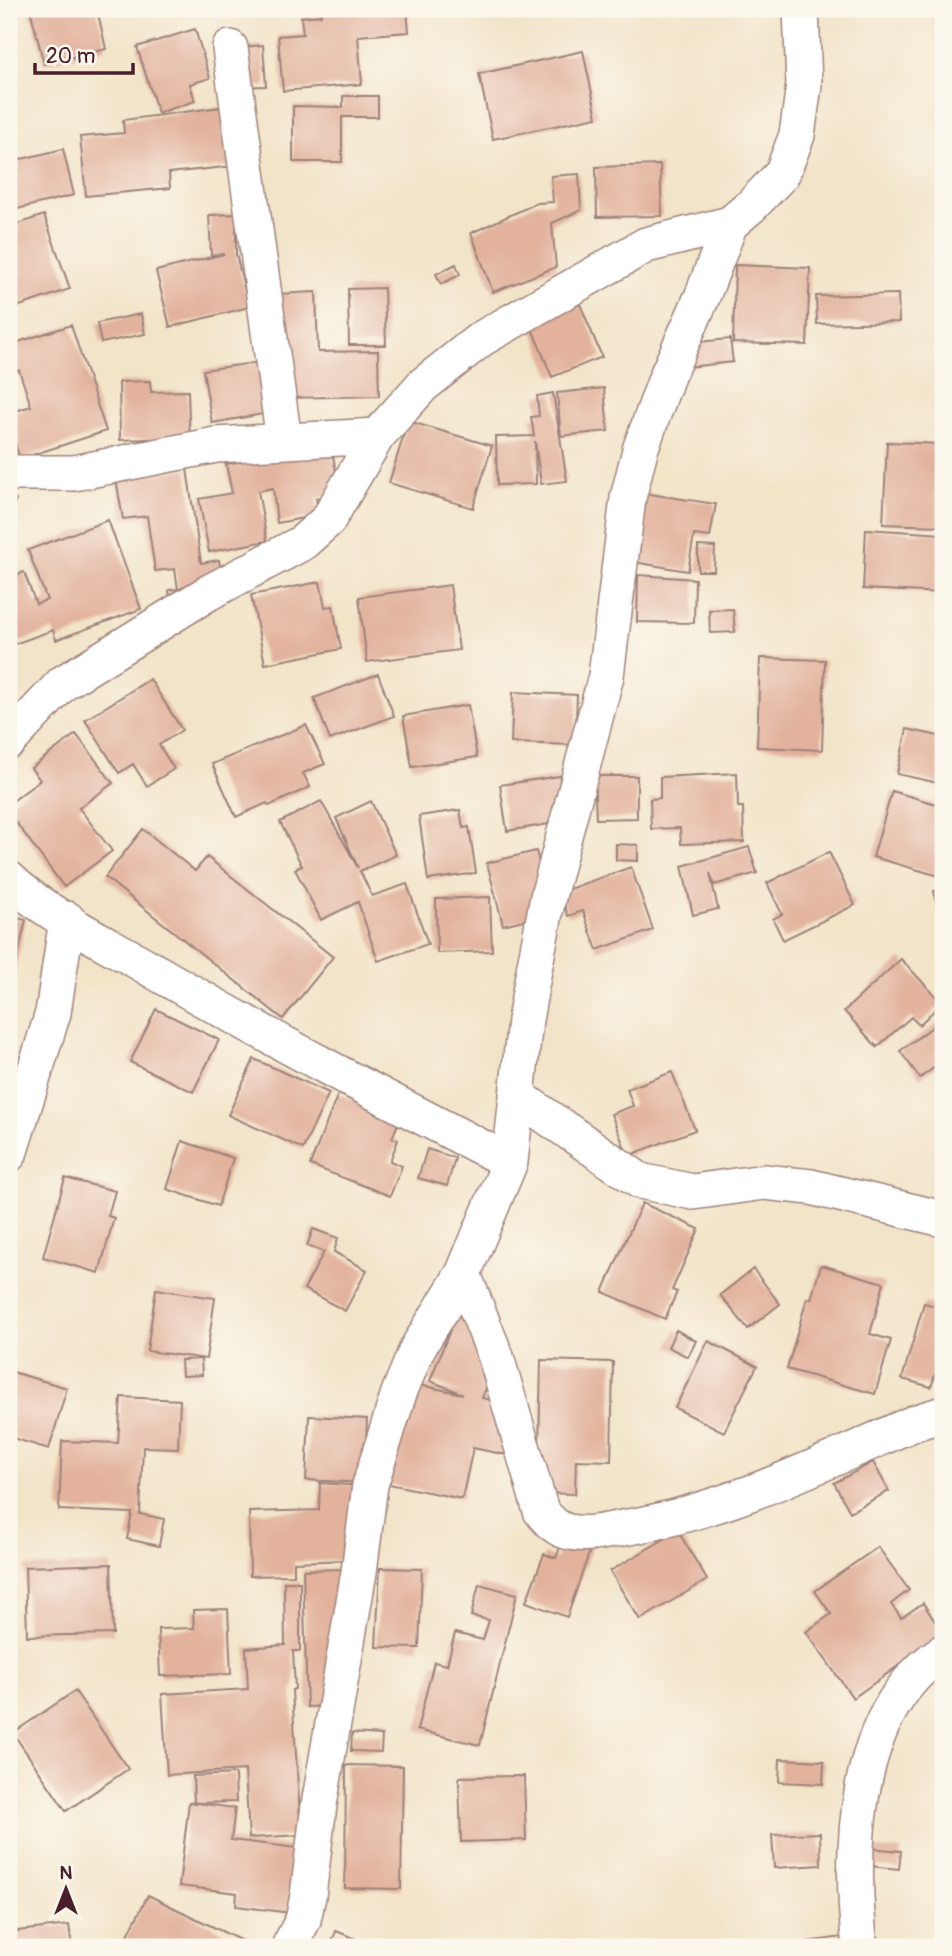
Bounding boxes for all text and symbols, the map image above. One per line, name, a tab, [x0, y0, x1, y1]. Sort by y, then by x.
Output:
scale bar	[35, 32, 133, 76]
text: 20 m	[46, 43, 95, 70]
north arrow	[32, 1854, 102, 1924]
text: N	[60, 1861, 73, 1885]

